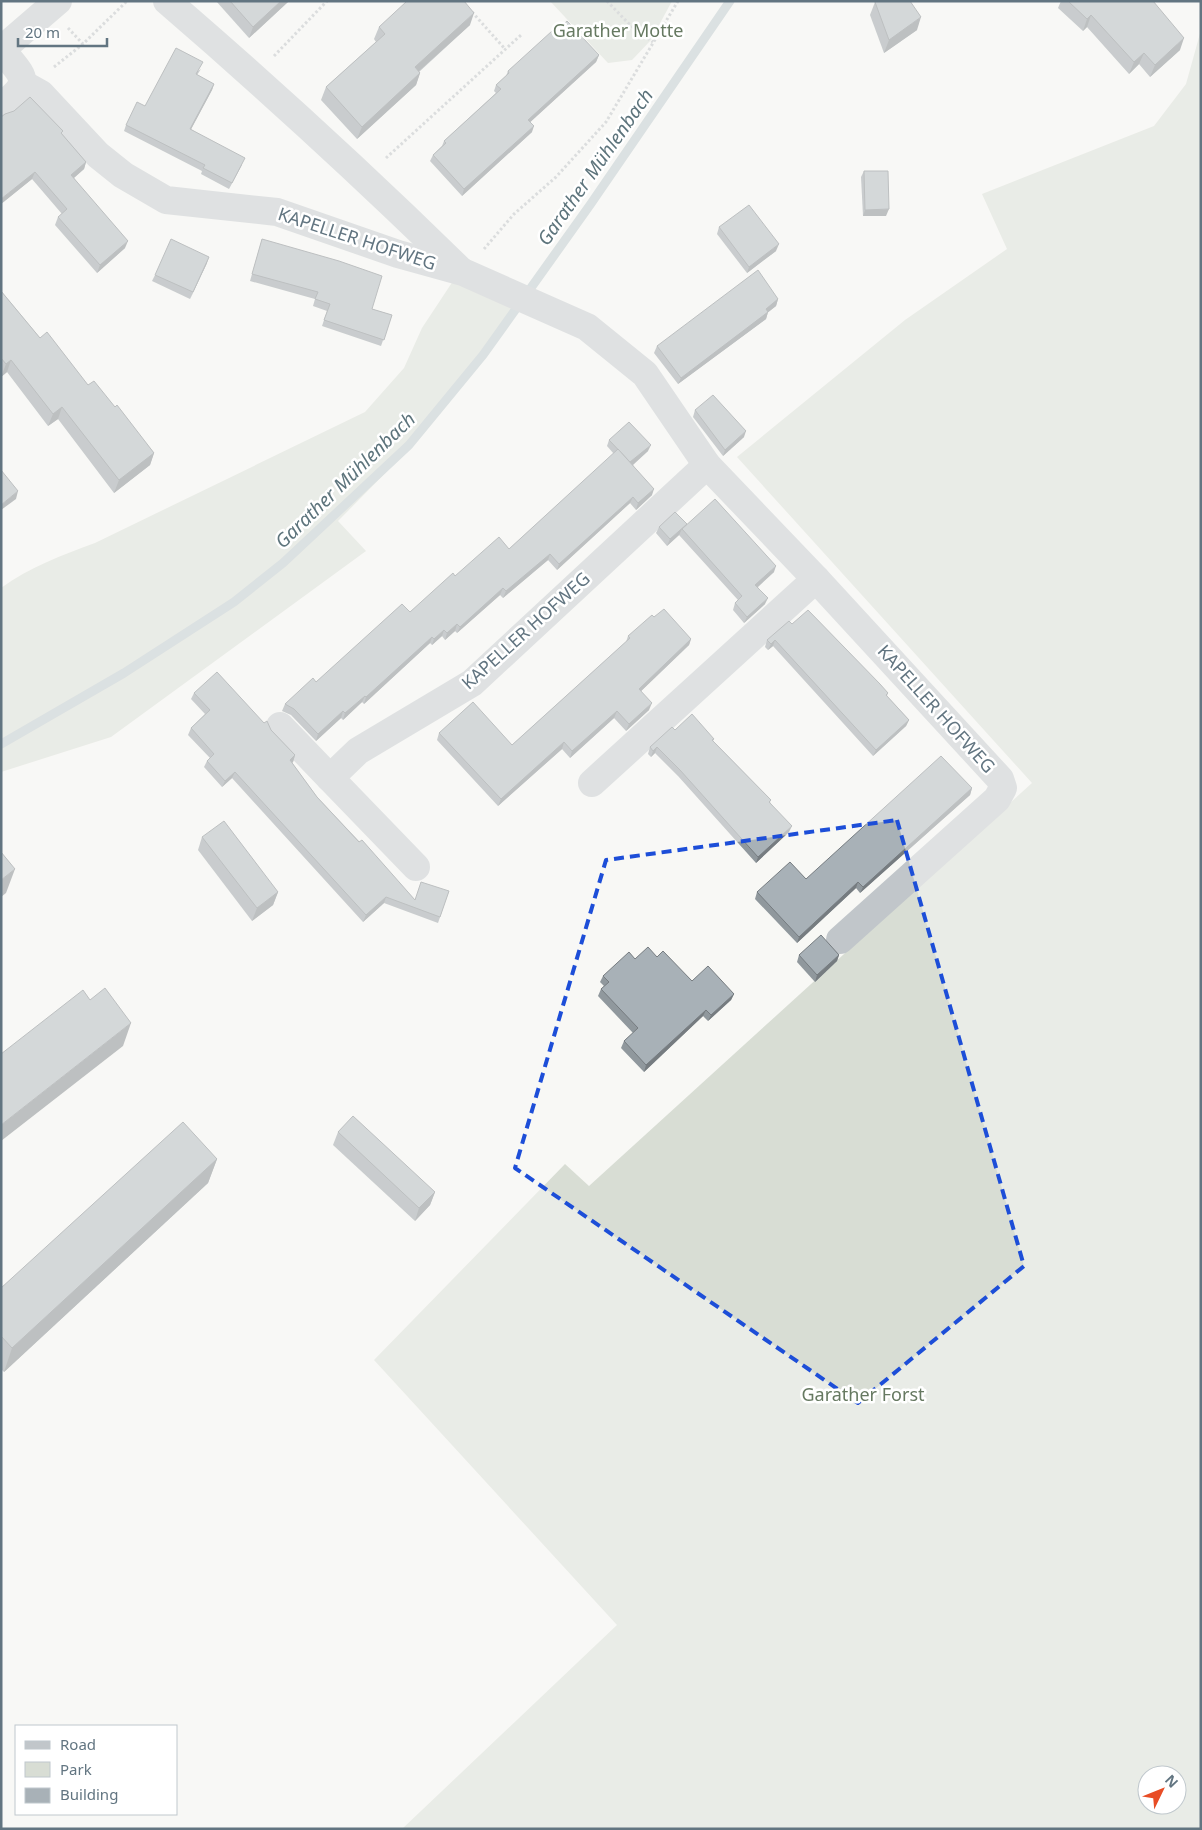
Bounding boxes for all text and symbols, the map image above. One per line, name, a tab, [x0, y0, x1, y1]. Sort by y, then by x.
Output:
scale bar	[18, 15, 106, 47]
park label: Garather Motte	[553, 18, 683, 42]
text: 20 m	[25, 22, 60, 42]
water label: Garather Mühlenbach	[531, 83, 659, 251]
street label: KAPELLER HOFWEG	[275, 201, 439, 275]
water label: Garather Mühlenbach	[269, 406, 421, 554]
street label: KAPELLER HOFWEG	[456, 566, 595, 694]
street label: KAPELLER HOFWEG	[873, 639, 1001, 778]
park label: Garather Forst	[801, 1382, 925, 1406]
legend	[15, 1725, 178, 1815]
text: Road	[60, 1734, 96, 1754]
text: Park	[60, 1759, 92, 1779]
north arrow	[1137, 1765, 1187, 1815]
text: N	[1161, 1770, 1183, 1791]
text: Building	[60, 1784, 118, 1804]

